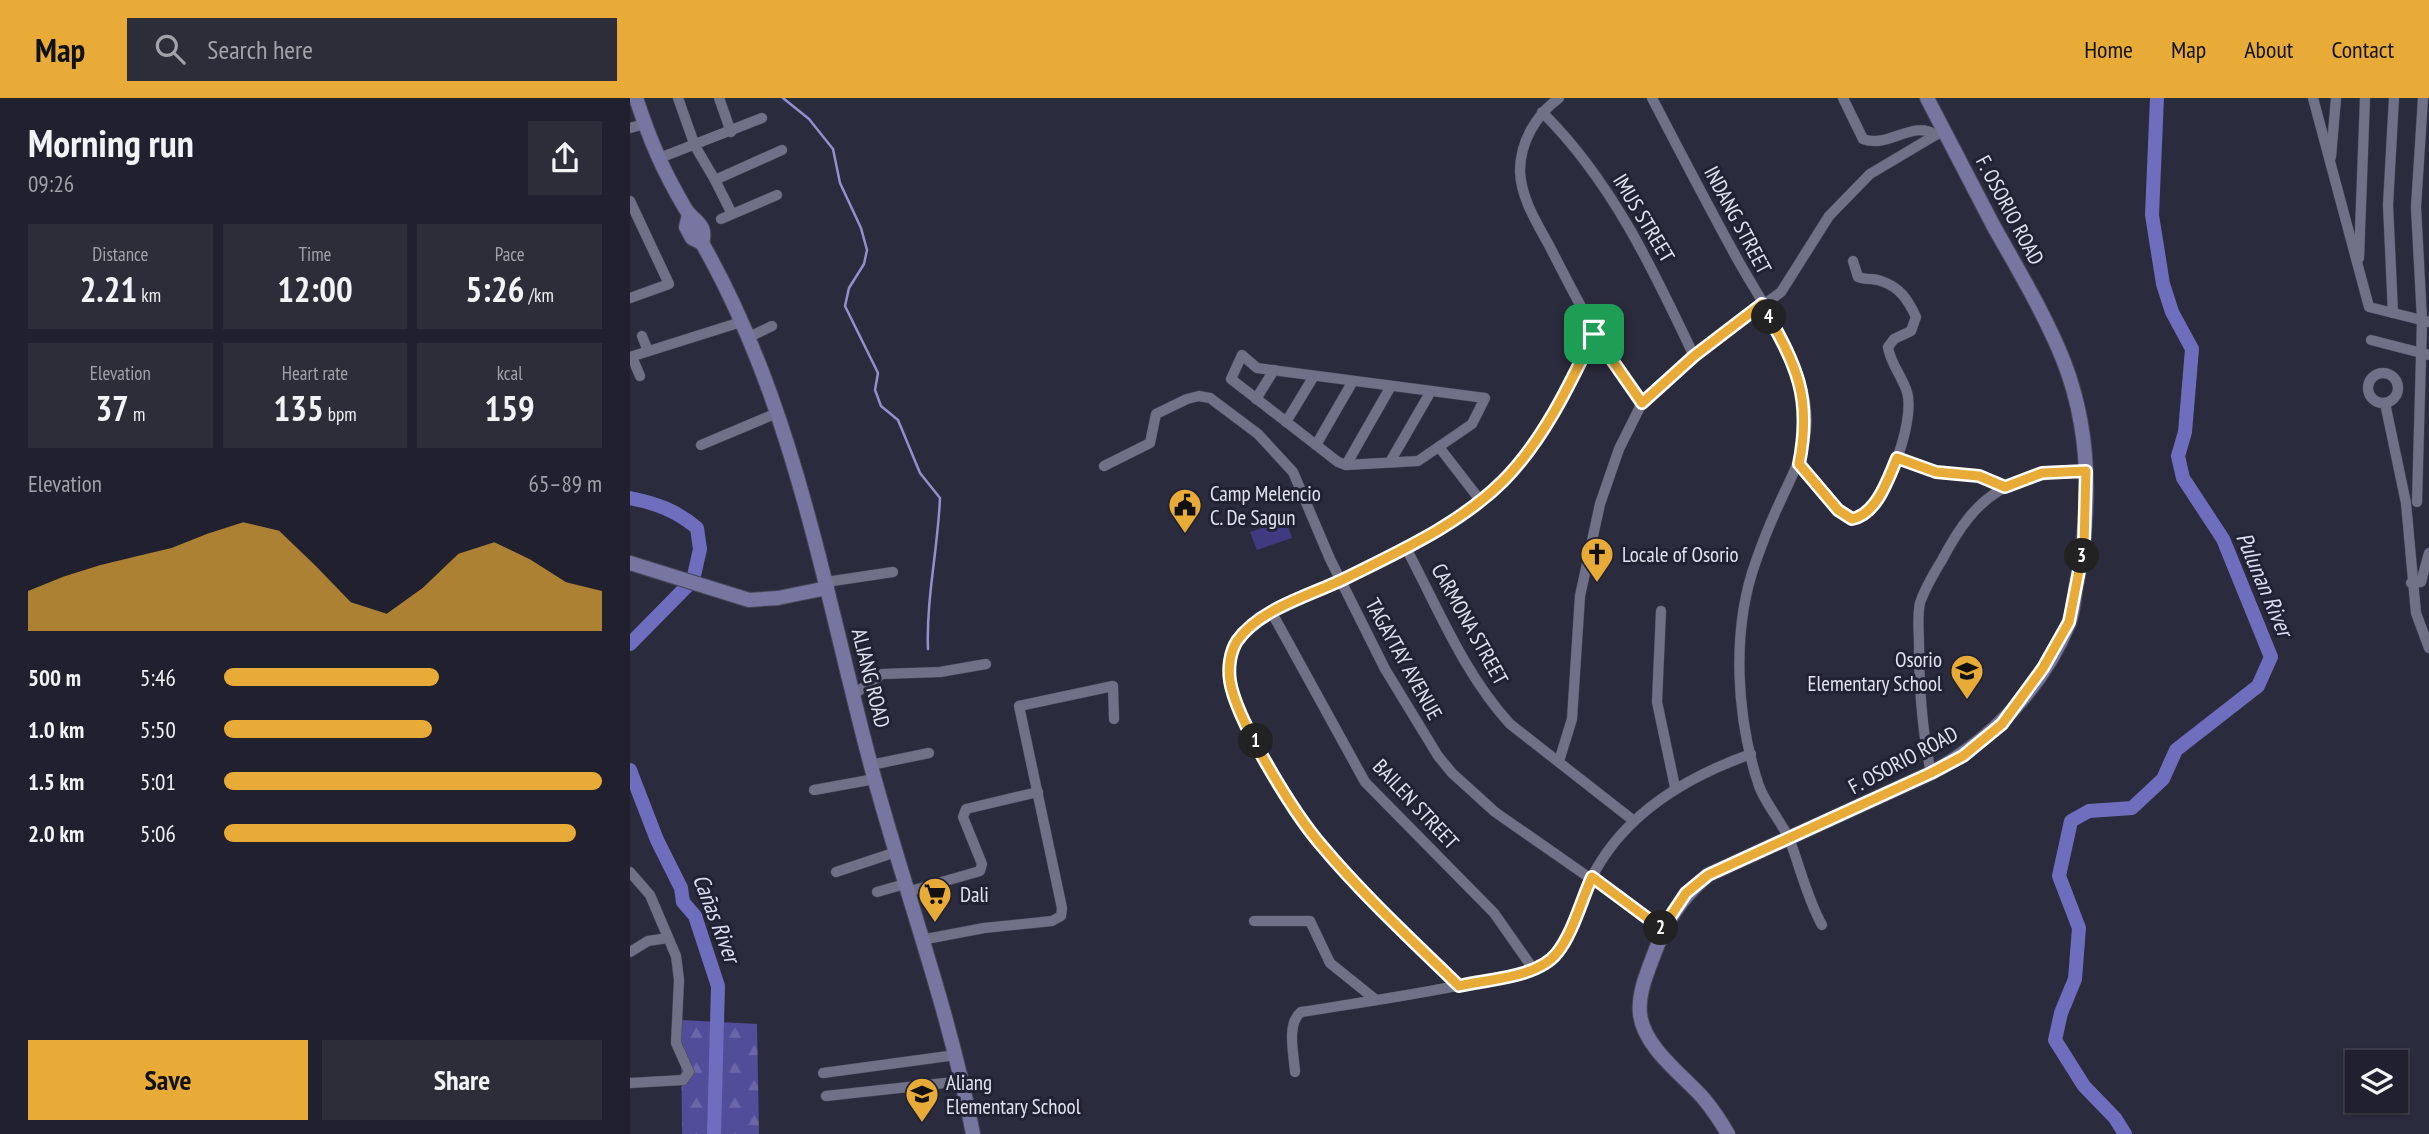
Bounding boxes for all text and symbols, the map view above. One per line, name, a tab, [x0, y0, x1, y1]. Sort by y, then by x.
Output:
search box	[127, 18, 617, 81]
text: Map	[35, 28, 85, 71]
icon: search	[151, 30, 189, 68]
text: Search here	[207, 33, 313, 66]
text: Home	[2084, 34, 2133, 65]
text: Map	[2171, 34, 2206, 65]
text: About	[2244, 34, 2293, 65]
text: Contact	[2331, 34, 2394, 65]
text: Morning run	[28, 118, 194, 167]
button: share	[528, 121, 602, 195]
street label: F. OSORIO ROAD	[1970, 151, 2050, 269]
street label: INDANG STREET	[1698, 161, 1778, 279]
text: 09:26	[28, 169, 74, 198]
street label: IMUS STREET	[1607, 169, 1681, 268]
text: Distance	[92, 242, 148, 266]
text: Time	[299, 242, 331, 266]
text: Pace	[495, 242, 525, 266]
text: 2.21	[80, 266, 137, 312]
text: 12:00	[277, 266, 353, 312]
text: 5:26	[465, 266, 524, 312]
text: km	[137, 283, 161, 307]
text: /km	[524, 283, 554, 307]
pin: 4	[1752, 300, 1786, 334]
pin	[1564, 304, 1624, 364]
text: 4	[1764, 304, 1773, 328]
icon: arrive	[1575, 315, 1613, 353]
text: Elevation	[90, 361, 151, 385]
text: Heart rate	[282, 361, 348, 385]
text: kcal	[497, 361, 523, 385]
text: 37	[95, 385, 129, 431]
text: 135	[273, 385, 324, 431]
text: 159	[485, 385, 535, 431]
text: m	[129, 402, 145, 426]
text: bpm	[324, 402, 357, 426]
text: Elevation	[28, 469, 102, 498]
text: 65–89 m	[529, 469, 602, 498]
place label: Camp Melencio C. De Sagun	[1210, 480, 1321, 531]
public building icon: Camp Melencio C. De Sagun	[1166, 486, 1204, 535]
water label: Pulunan River	[2230, 528, 2301, 644]
church icon: Locale of Osorio	[1578, 535, 1616, 584]
pin: 3	[2064, 538, 2100, 574]
place label: Locale of Osorio	[1622, 541, 1739, 568]
text: 3	[2077, 543, 2086, 567]
street label: CARMONA STREET	[1425, 558, 1515, 690]
street label: TAGAYTAY AVENUE	[1359, 593, 1449, 725]
street label: ALIANG ROAD	[846, 626, 896, 730]
place label: Osorio Elementary School	[1807, 646, 1942, 697]
school or university icon: Osorio Elementary School	[1948, 652, 1986, 701]
text: 500 m	[28, 663, 81, 692]
text: 5:46	[140, 663, 176, 692]
text: 1.0 km	[28, 715, 84, 744]
text: 5:50	[140, 715, 176, 744]
street label: F. OSORIO ROAD	[1844, 720, 1962, 800]
pin: 1	[1238, 724, 1274, 758]
text: 1	[1251, 728, 1260, 752]
street label: BAILEN STREET	[1367, 753, 1465, 855]
text: 1.5 km	[28, 767, 84, 796]
text: 5:01	[140, 767, 176, 796]
text: 2.0 km	[28, 819, 84, 848]
text: 5:06	[140, 819, 176, 848]
water label: Cañas River	[687, 870, 748, 970]
supermarket icon: Dali	[916, 875, 954, 924]
place label: Dali	[960, 881, 989, 908]
pin: 2	[1644, 910, 1678, 946]
text: 2	[1656, 915, 1665, 939]
button: Save	[28, 1040, 308, 1120]
button: Share	[322, 1040, 602, 1120]
map controls	[2345, 1050, 2408, 1113]
button: layers	[2345, 1050, 2408, 1113]
place label: Aliang Elementary School	[946, 1069, 1081, 1120]
school or university icon: Aliang Elementary School	[903, 1075, 941, 1124]

